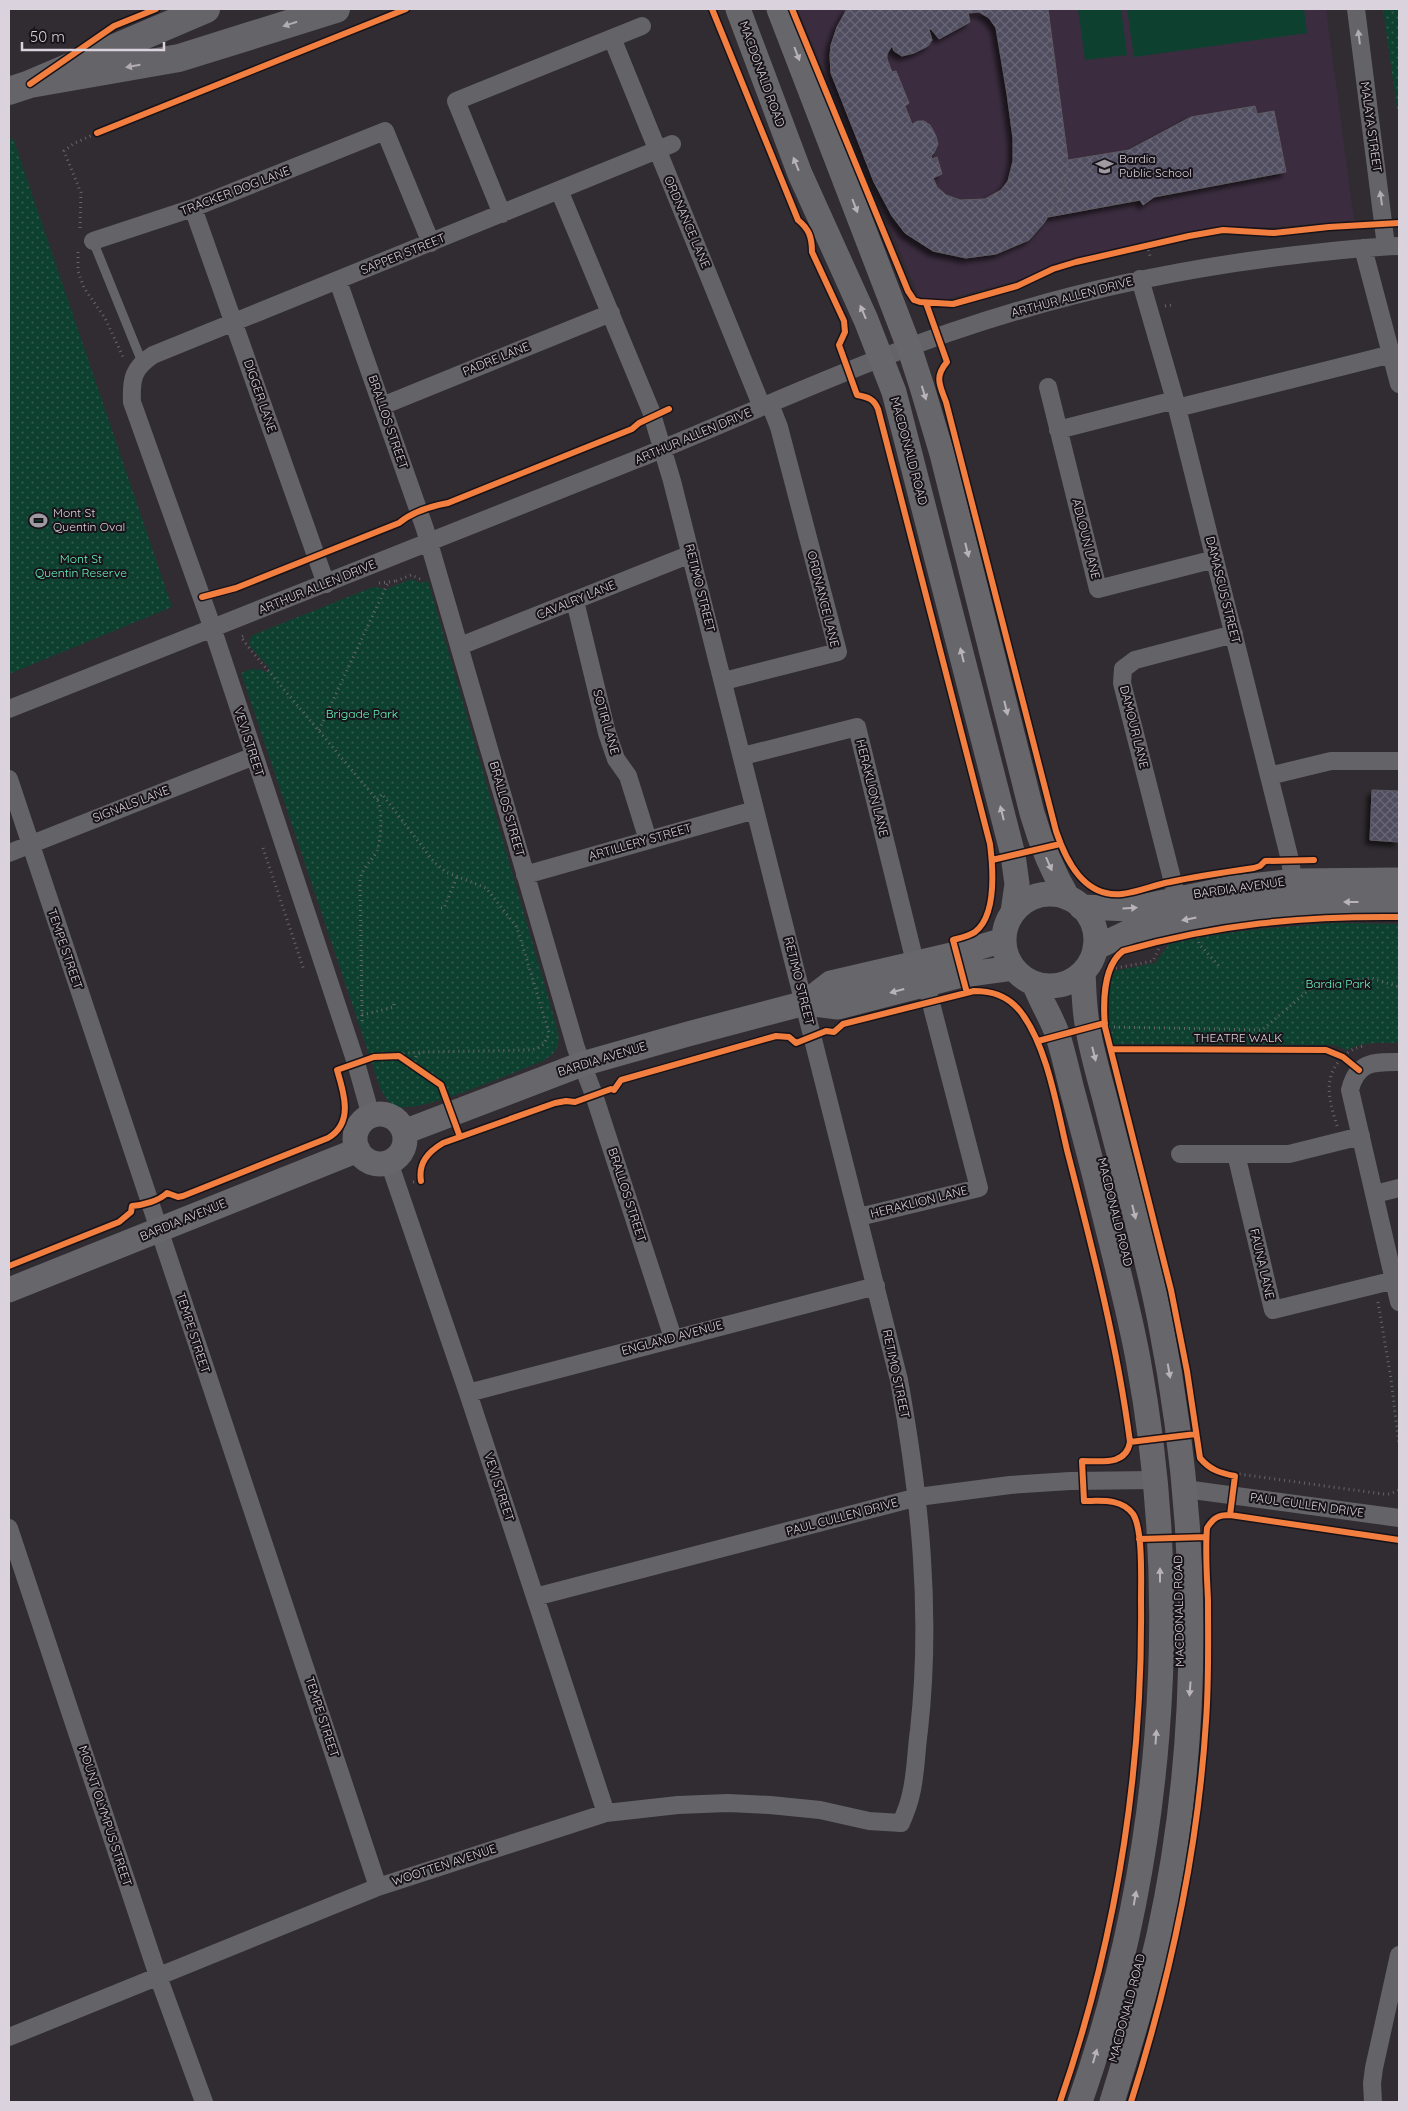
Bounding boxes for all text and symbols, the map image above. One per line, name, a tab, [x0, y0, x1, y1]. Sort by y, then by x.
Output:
street label: MACDONALD ROAD	[736, 19, 789, 129]
scale bar	[22, 20, 165, 52]
one-way arrow	[282, 21, 297, 29]
text: 50 m	[30, 27, 65, 46]
one-way arrow	[1355, 28, 1363, 44]
one-way arrow	[793, 47, 801, 62]
one-way arrow	[125, 62, 140, 70]
street label: MALAYA STREET	[1358, 81, 1385, 173]
place label: Bardia Public School	[1119, 151, 1192, 180]
school or university icon: Bardia Public School	[1095, 156, 1115, 176]
one-way arrow	[792, 157, 800, 171]
street label: TRACKER DOG LANE	[178, 163, 292, 218]
street label: ORDNANCE LANE	[661, 173, 714, 270]
one-way arrow	[1377, 190, 1385, 206]
one-way arrow	[851, 199, 859, 214]
street label: SAPPER STREET	[358, 230, 447, 277]
street label: ARTHUR ALLEN DRIVE	[1009, 273, 1134, 320]
one-way arrow	[858, 305, 866, 319]
street label: PADRE LANE	[460, 338, 532, 379]
street label: DIGGER LANE	[241, 357, 280, 434]
street label: BRALLOS STREET	[365, 373, 412, 471]
one-way arrow	[920, 386, 928, 401]
street label: MACDONALD ROAD	[888, 395, 931, 507]
street label: ARTHUR ALLEN DRIVE	[632, 404, 754, 467]
street label: ADLOUN LANE	[1069, 497, 1104, 581]
place label: Mont St Quentin Oval	[53, 505, 125, 534]
sports icon: Mont St Quentin Oval	[29, 510, 49, 530]
street label: DAMASCUS STREET	[1203, 535, 1244, 645]
street label: RETIMO STREET	[682, 542, 719, 634]
one-way arrow	[963, 543, 971, 558]
street label: ORDNANCE LANE	[804, 549, 843, 649]
park label: Mont St Quentin Reserve	[35, 551, 127, 580]
street label: ARTHUR ALLEN DRIVE	[256, 556, 378, 617]
street label: CAVALRY LANE	[534, 577, 618, 622]
one-way arrow	[958, 648, 966, 663]
street label: DAMOUR LANE	[1117, 684, 1152, 770]
street label: SOTIR LANE	[590, 688, 623, 756]
one-way arrow	[1002, 700, 1010, 715]
street label: VEVI STREET	[231, 705, 268, 778]
park label: Brigade Park	[326, 706, 398, 721]
street label: HERAKLION LANE	[853, 738, 892, 838]
street label: BRALLOS STREET	[487, 760, 528, 858]
street label: SIGNALS LANE	[90, 782, 171, 825]
one-way arrow	[998, 805, 1006, 820]
street label: ARTILLERY STREET	[587, 820, 693, 863]
one-way arrow	[1046, 857, 1054, 871]
street label: BARDIA AVENUE	[1192, 874, 1286, 901]
one-way arrow	[1342, 898, 1358, 906]
one-way arrow	[1122, 903, 1138, 911]
street label: TEMPE STREET	[45, 907, 86, 991]
one-way arrow	[1181, 915, 1197, 923]
street label: RETIMO STREET	[781, 935, 818, 1027]
park label: Bardia Park	[1305, 976, 1371, 991]
one-way arrow	[889, 988, 904, 996]
street label: THEATRE WALK	[1194, 1030, 1282, 1045]
street label: BARDIA AVENUE	[556, 1038, 648, 1079]
one-way arrow	[1090, 1047, 1098, 1062]
street label: BRALLOS STREET	[605, 1146, 650, 1244]
street label: MACDONALD ROAD	[1095, 1156, 1136, 1268]
street label: HERAKLION LANE	[869, 1182, 969, 1221]
street label: BARDIA AVENUE	[137, 1195, 228, 1244]
one-way arrow	[1130, 1204, 1138, 1220]
street label: FAUNA LANE	[1247, 1227, 1278, 1301]
street label: TEMPE STREET	[173, 1291, 214, 1375]
street label: ENGLAND AVENUE	[620, 1317, 724, 1358]
street label: RETIMO STREET	[880, 1328, 913, 1420]
one-way arrow	[1165, 1363, 1173, 1379]
street label: VEVI STREET	[481, 1450, 518, 1523]
street label: PAUL CULLEN DRIVE	[1249, 1489, 1365, 1520]
street label: PAUL CULLEN DRIVE	[784, 1494, 900, 1539]
street label: MACDONALD ROAD	[1170, 1555, 1187, 1667]
one-way arrow	[1156, 1567, 1164, 1583]
street label: TEMPE STREET	[302, 1675, 343, 1759]
one-way arrow	[1185, 1681, 1193, 1697]
one-way arrow	[1152, 1729, 1160, 1745]
street label: MOUNT OLYMPUS STREET	[76, 1744, 135, 1888]
street label: WOOTTEN AVENUE	[390, 1841, 498, 1888]
one-way arrow	[1131, 1890, 1139, 1906]
street label: MACDONALD ROAD	[1105, 1952, 1148, 2064]
one-way arrow	[1092, 2048, 1100, 2063]

